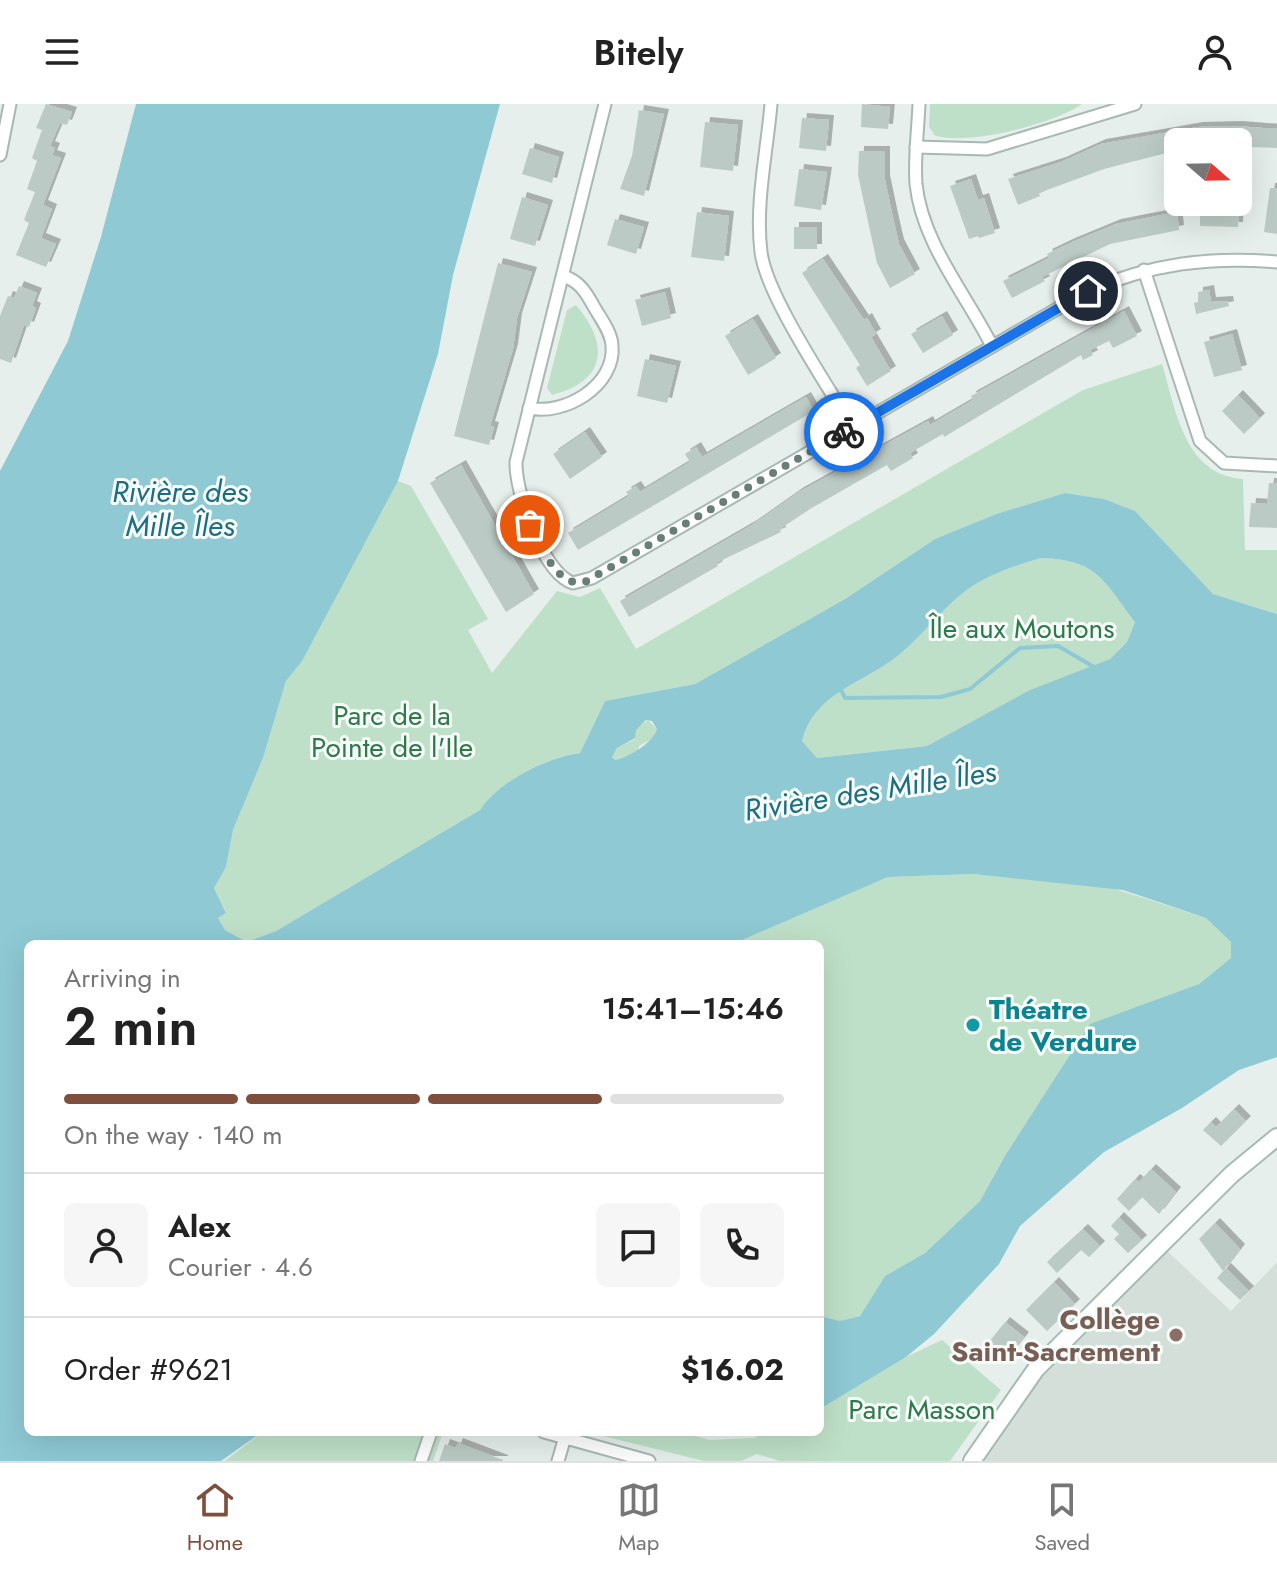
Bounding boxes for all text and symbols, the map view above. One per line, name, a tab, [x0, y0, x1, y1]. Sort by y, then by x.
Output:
text: Bitely	[593, 26, 684, 78]
icon: menu	[40, 30, 84, 74]
icon: person	[1193, 30, 1237, 74]
north arrow	[1164, 128, 1252, 216]
map controls	[1164, 128, 1252, 216]
pin	[1054, 257, 1122, 325]
icon: home	[1066, 269, 1110, 313]
courier	[804, 392, 884, 472]
icon: bike	[822, 410, 866, 454]
water label: Rivière des Mille Îles	[112, 470, 248, 547]
pin	[496, 491, 564, 559]
icon: bag	[508, 503, 552, 547]
park label: Île aux Moutons	[927, 608, 1115, 649]
park label: Parc de la Pointe de l'Ile	[311, 695, 473, 768]
water label: Rivière des Mille Îles	[741, 749, 999, 832]
text: Arriving in	[64, 959, 181, 997]
text: 15:41–15:46	[602, 987, 784, 1030]
text: 2 min	[64, 989, 197, 1065]
place label: Théatre de Verdure	[989, 989, 1137, 1062]
marker: Théatre de Verdure	[964, 1016, 982, 1034]
text: On the way · 140 m	[64, 1116, 283, 1154]
button: person	[64, 1203, 148, 1287]
button: chat	[596, 1203, 680, 1287]
button: phone	[700, 1203, 784, 1287]
text: Alex	[168, 1205, 231, 1248]
text: Courier · 4.6	[168, 1248, 313, 1286]
place label: Collège Saint-Sacrement	[951, 1299, 1160, 1372]
marker: Collège Saint-Sacrement	[1167, 1326, 1185, 1344]
text: Order #9621	[64, 1348, 233, 1391]
text: $16.02	[681, 1348, 784, 1391]
park label: Parc Masson	[848, 1389, 996, 1430]
tab: Home	[187, 1478, 243, 1558]
tab: Map	[617, 1478, 661, 1558]
tab: Saved	[1034, 1478, 1090, 1558]

